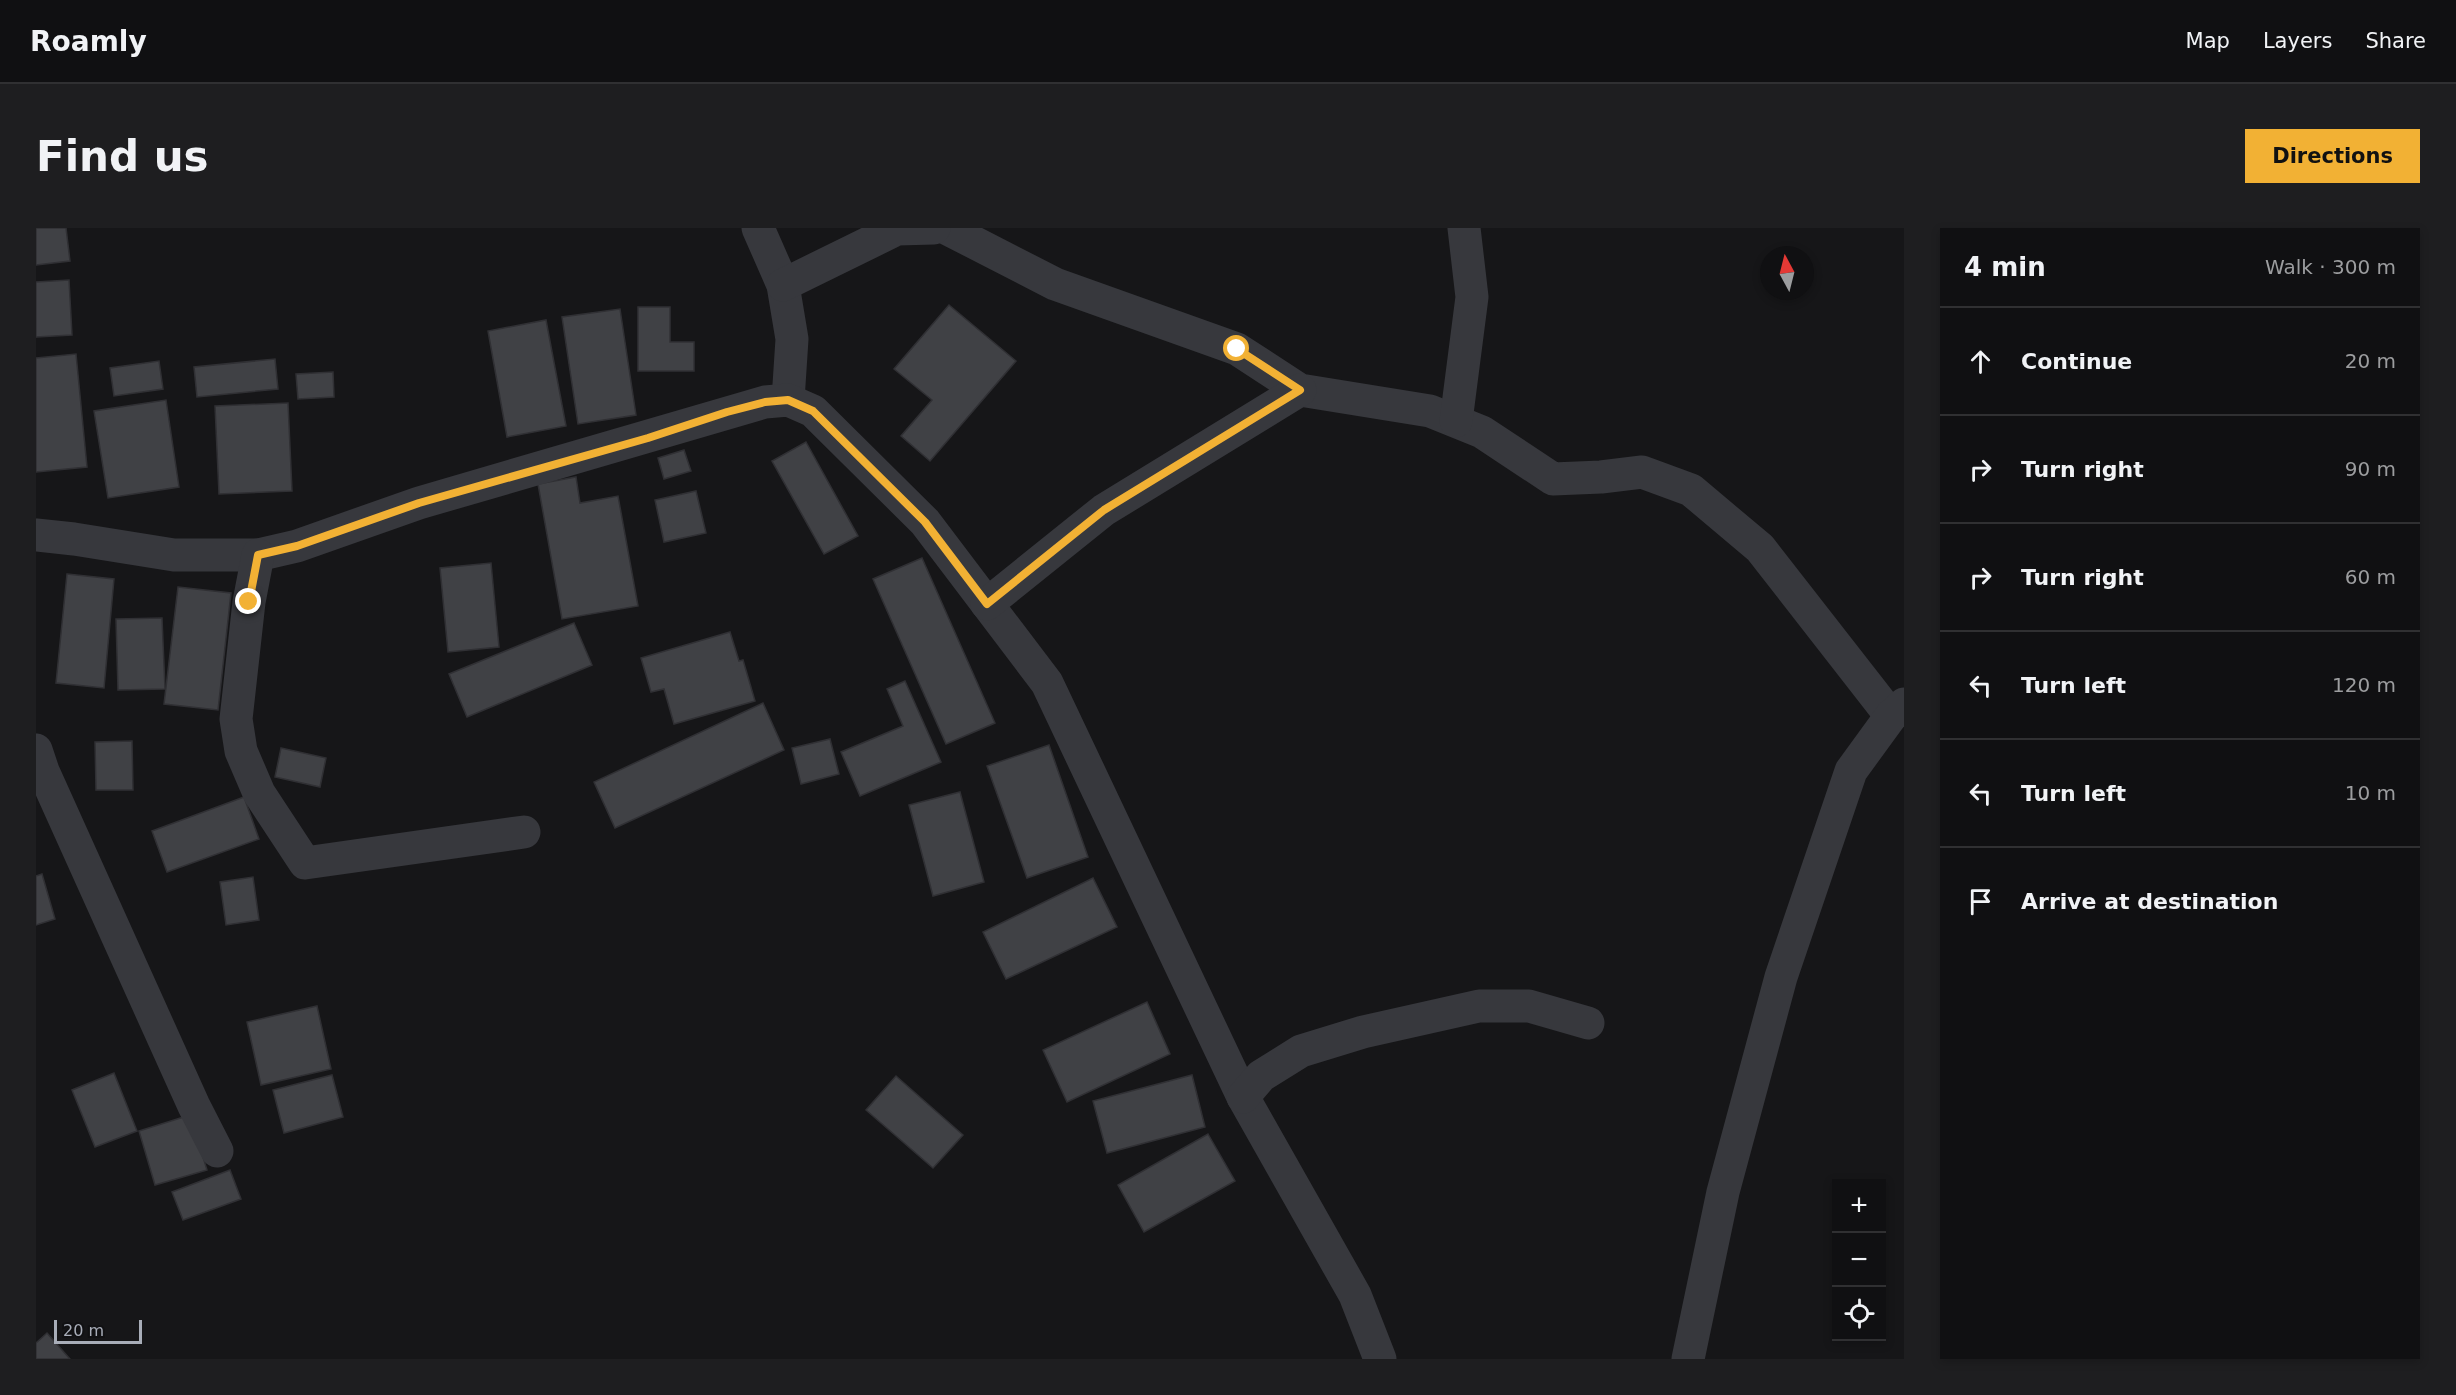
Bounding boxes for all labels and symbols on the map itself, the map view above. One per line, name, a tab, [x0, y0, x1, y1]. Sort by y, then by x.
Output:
north arrow	[1760, 246, 1814, 300]
route start	[1223, 335, 1249, 361]
route end	[235, 588, 261, 614]
scale bar	[54, 1317, 142, 1344]

